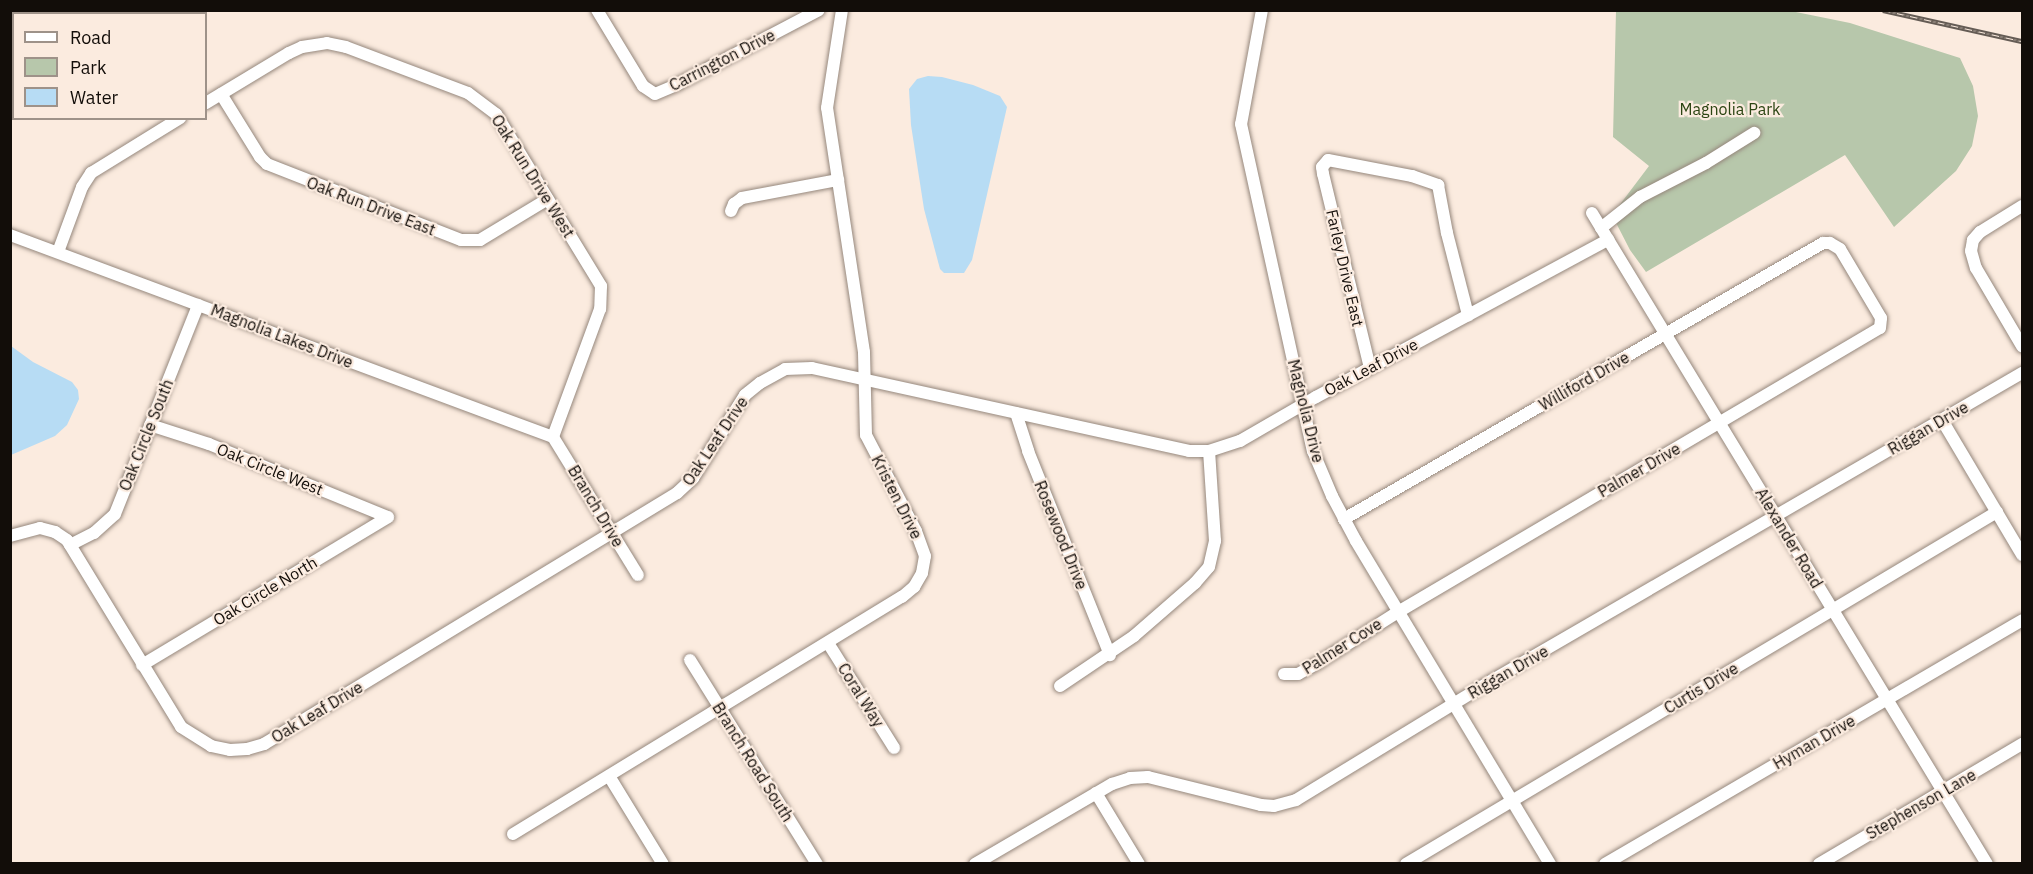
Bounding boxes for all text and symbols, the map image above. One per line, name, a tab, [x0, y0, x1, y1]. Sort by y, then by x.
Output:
legend	[12, 12, 207, 120]
street label: Carrington Drive	[666, 25, 778, 95]
text: Road	[70, 26, 111, 49]
text: Park	[70, 56, 106, 79]
text: Water	[70, 86, 118, 109]
park label: Magnolia Park	[1679, 99, 1781, 119]
street label: Oak Run Drive West	[487, 111, 579, 241]
street label: Oak Run Drive East	[304, 173, 438, 239]
street label: Farley Drive East	[1322, 208, 1368, 328]
street label: Magnolia Lakes Drive	[208, 300, 356, 372]
street label: Oak Leaf Drive	[1321, 334, 1421, 400]
street label: Williford Drive	[1535, 347, 1633, 415]
street label: Magnolia Drive	[1284, 357, 1328, 465]
street label: Oak Circle South	[115, 376, 177, 494]
street label: Oak Leaf Drive	[678, 393, 752, 489]
street label: Riggan Drive	[1884, 397, 1972, 459]
street label: Oak Circle West	[214, 439, 326, 499]
street label: Palmer Drive	[1594, 439, 1684, 501]
street label: Kristen Drive	[868, 452, 926, 542]
street label: Branch Drive	[564, 462, 628, 550]
street label: Rosewood Drive	[1030, 478, 1092, 592]
street label: Alexander Road	[1752, 484, 1826, 592]
street label: Oak Circle North	[210, 552, 320, 630]
street label: Palmer Cove	[1299, 614, 1385, 678]
street label: Riggan Drive	[1464, 641, 1552, 703]
street label: Curtis Drive	[1660, 658, 1742, 718]
street label: Coral Way	[834, 659, 888, 731]
street label: Oak Leaf Drive	[268, 677, 366, 747]
street label: Branch Road South	[708, 699, 798, 825]
street label: Hyman Drive	[1769, 711, 1859, 773]
street label: Stephenson Lane	[1863, 765, 1979, 843]

